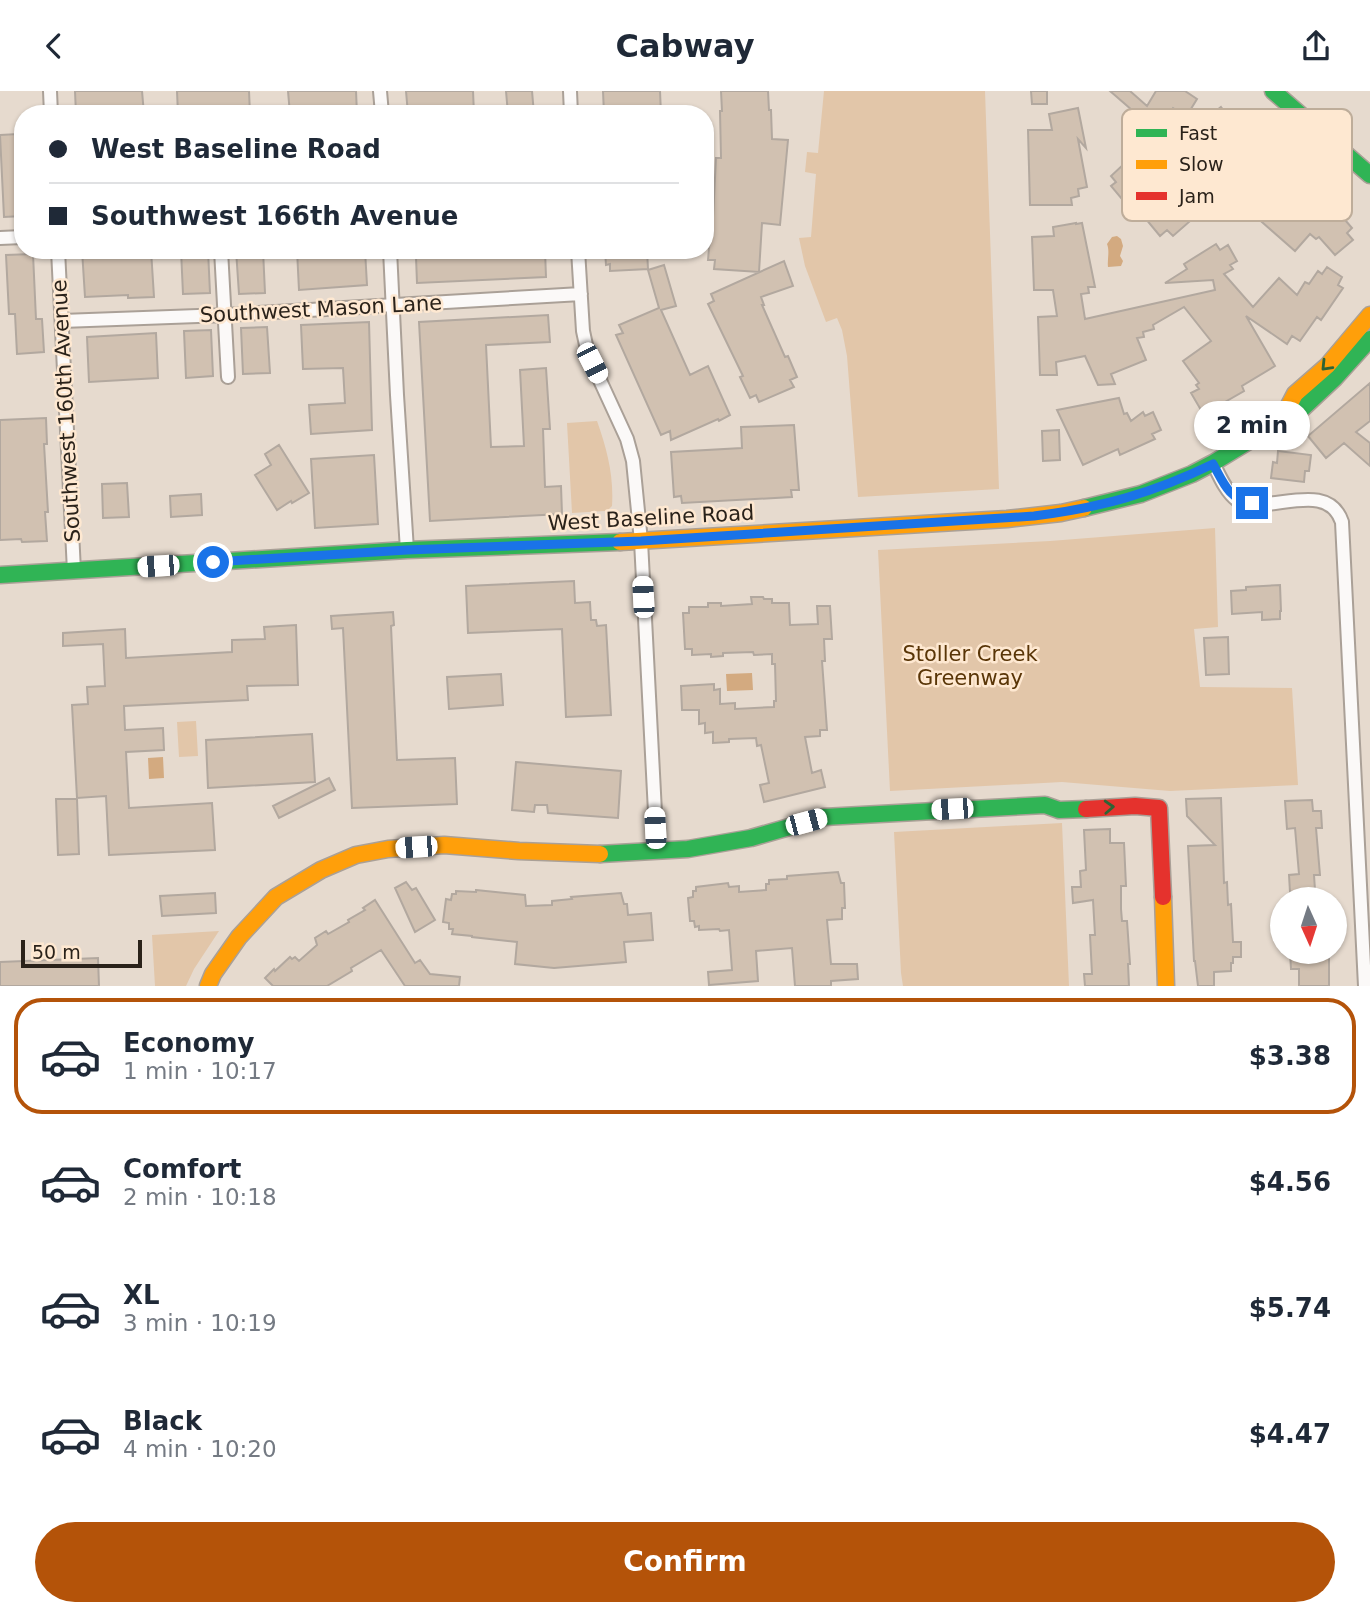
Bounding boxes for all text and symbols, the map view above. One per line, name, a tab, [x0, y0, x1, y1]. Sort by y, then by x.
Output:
icon: back	[35, 27, 73, 65]
text: Cabway	[615, 27, 755, 65]
icon: share	[1297, 27, 1335, 65]
legend	[1122, 109, 1352, 221]
text: Fast	[1179, 122, 1217, 144]
text: West Baseline Road	[91, 134, 381, 164]
text: Slow	[1179, 153, 1224, 175]
text: Jam	[1178, 185, 1215, 207]
text: Southwest 166th Avenue	[91, 201, 458, 231]
street label: Southwest 160th Avenue	[47, 279, 85, 543]
street label: Southwest Mason Lane	[199, 291, 443, 327]
car	[574, 340, 611, 386]
one-way arrow	[1321, 358, 1334, 371]
callout: 2 min	[1194, 401, 1310, 451]
text: 2 min	[1216, 412, 1288, 438]
route end	[1236, 487, 1268, 519]
street label: West Baseline Road	[547, 501, 755, 535]
route start	[197, 546, 229, 578]
car	[137, 554, 180, 578]
car	[632, 575, 655, 619]
park label: Stoller Creek Greenway	[902, 642, 1038, 690]
car	[931, 797, 974, 821]
one-way arrow	[1104, 800, 1115, 815]
car	[644, 806, 667, 850]
car	[783, 806, 830, 838]
car	[395, 835, 438, 859]
north arrow	[1270, 887, 1348, 964]
map controls	[1270, 887, 1347, 964]
scale bar	[21, 937, 142, 969]
text: 50 m	[32, 941, 81, 963]
icon: car	[39, 1025, 102, 1088]
text: Economy	[123, 1028, 254, 1058]
text: $3.38	[1249, 1041, 1331, 1071]
text: 1 min · 10:17	[123, 1058, 277, 1084]
icon: car	[39, 1151, 102, 1214]
text: Comfort	[123, 1154, 241, 1184]
text: $4.56	[1249, 1167, 1331, 1197]
text: 2 min · 10:18	[123, 1184, 277, 1210]
icon: car	[39, 1277, 102, 1340]
text: XL	[123, 1280, 160, 1310]
text: $5.74	[1249, 1293, 1331, 1323]
text: 3 min · 10:19	[123, 1310, 277, 1336]
icon: car	[39, 1403, 102, 1466]
text: Black	[123, 1406, 202, 1436]
text: $4.47	[1249, 1419, 1331, 1449]
text: 4 min · 10:20	[123, 1436, 277, 1462]
button: Confirm	[35, 1522, 1335, 1602]

